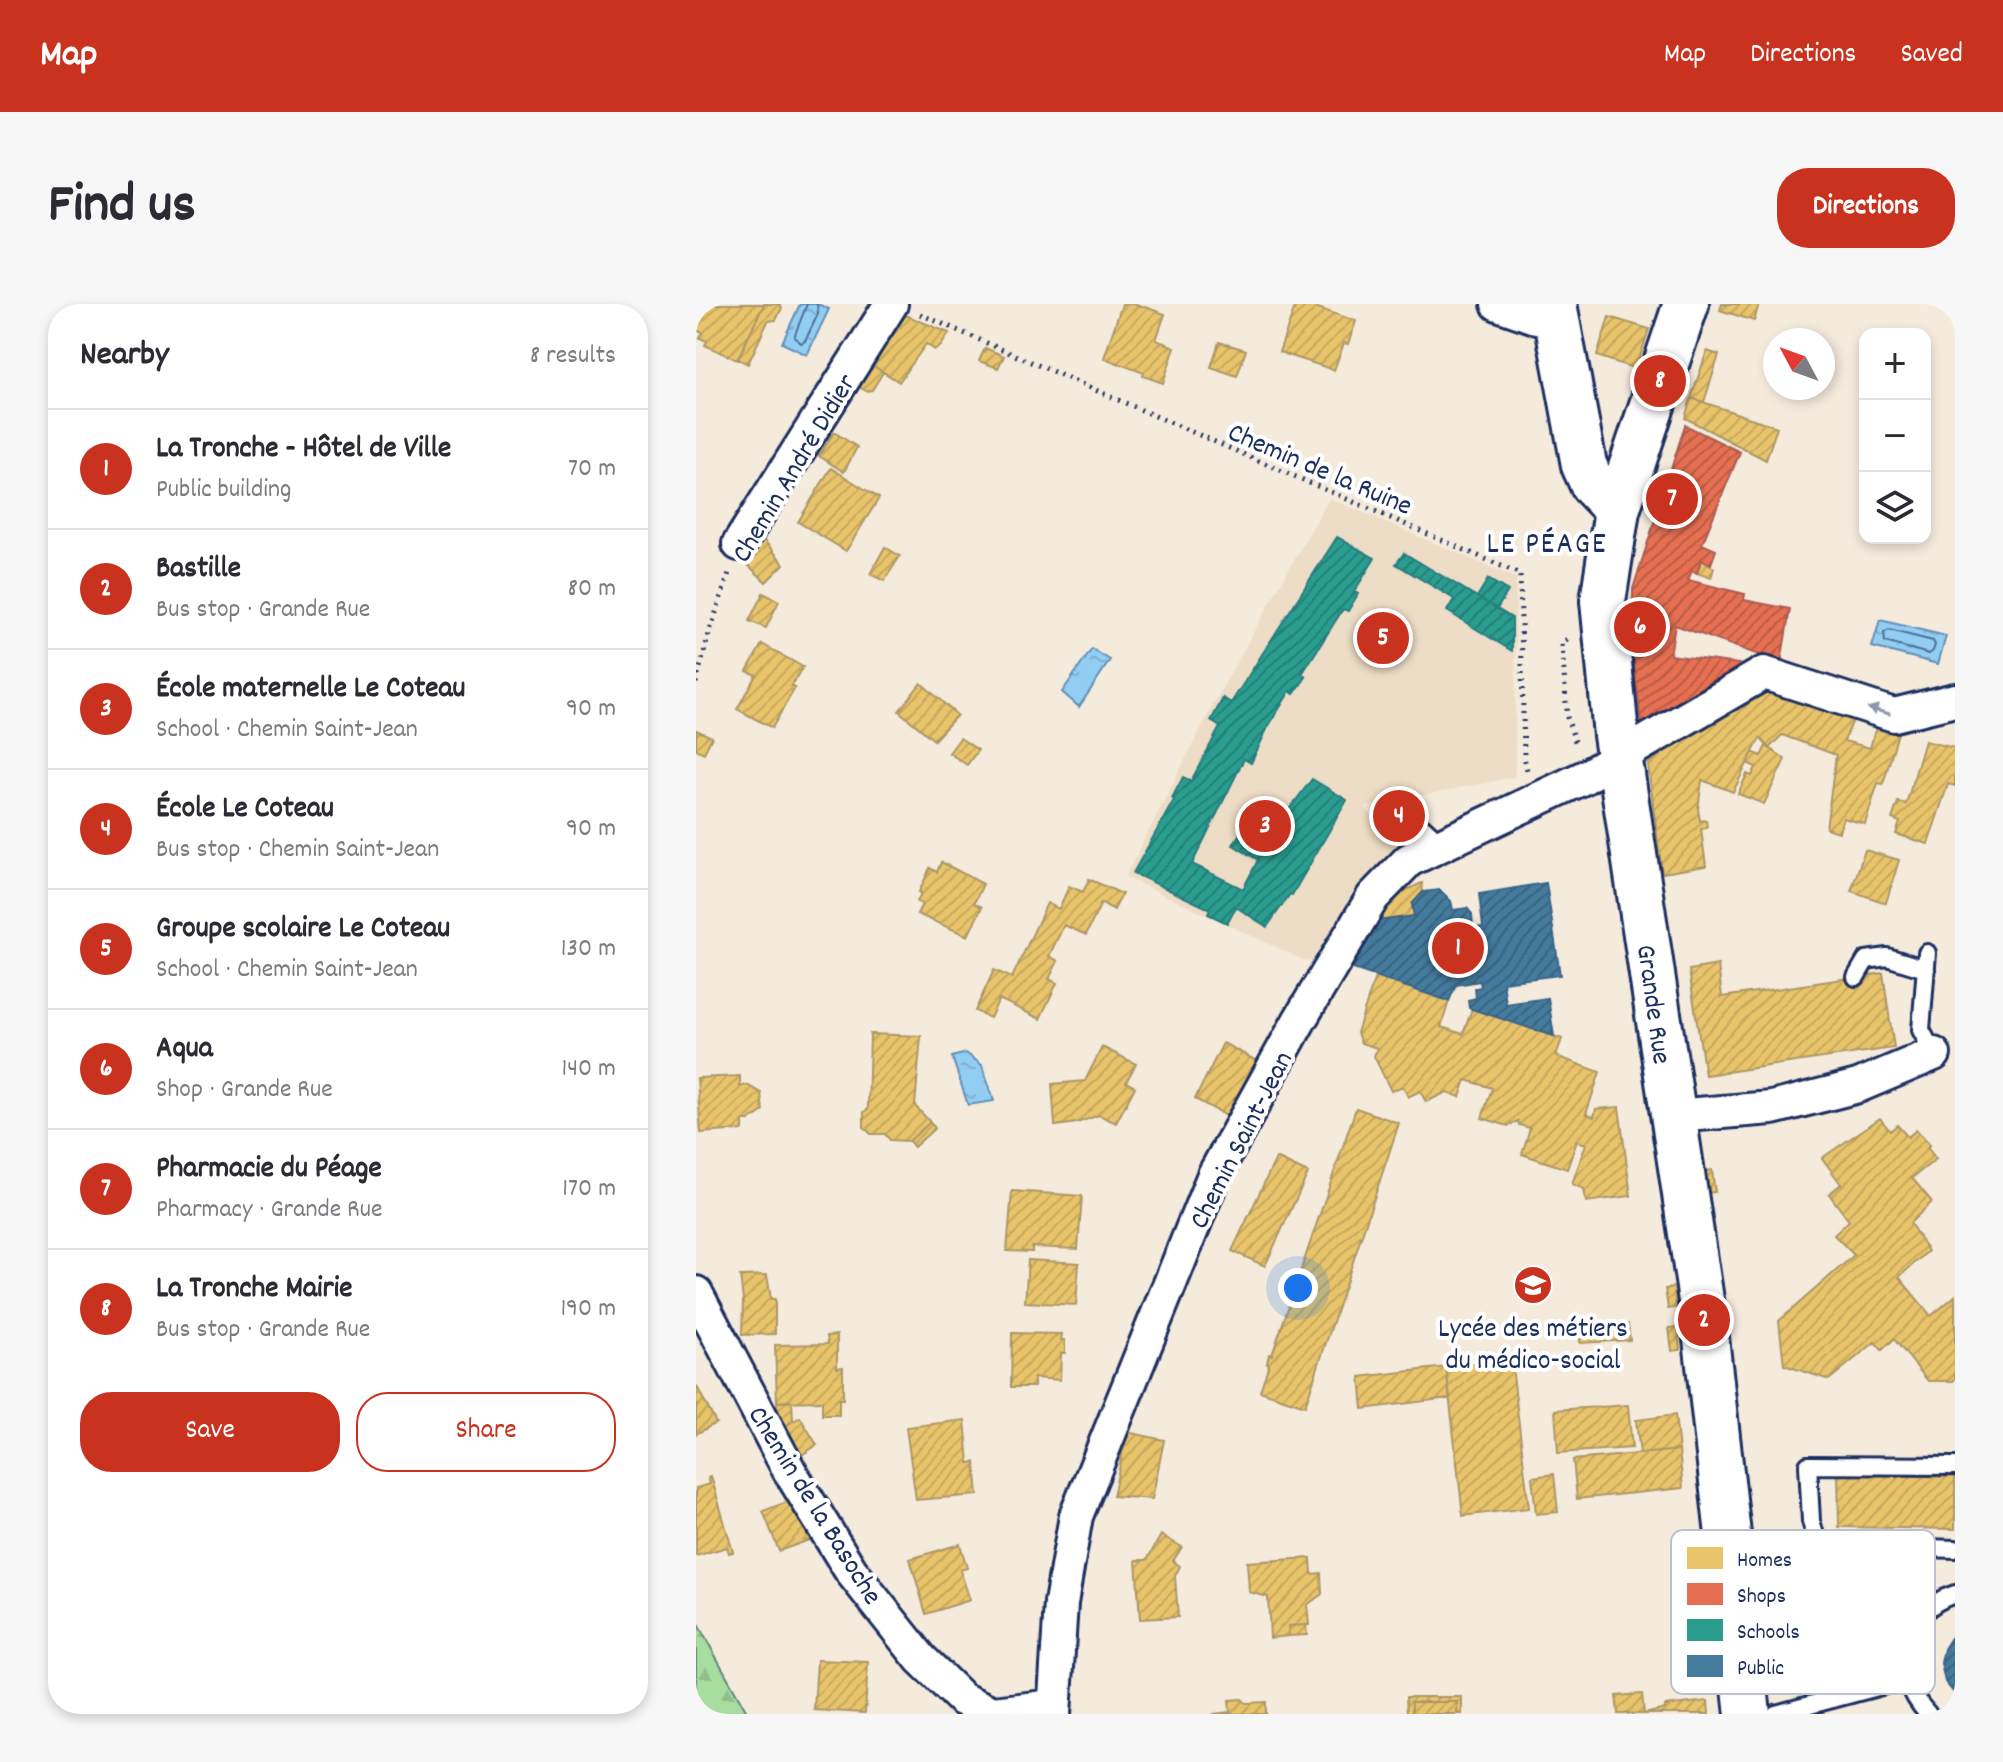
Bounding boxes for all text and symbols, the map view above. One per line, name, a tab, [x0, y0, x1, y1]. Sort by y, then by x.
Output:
text: Map	[40, 29, 98, 84]
text: Map	[1664, 36, 1706, 76]
text: Directions	[1750, 36, 1856, 76]
text: Saved	[1900, 36, 1963, 76]
text: Find us	[48, 168, 196, 248]
button: Directions	[1777, 168, 1955, 248]
north arrow	[1763, 328, 1835, 400]
map controls	[1859, 328, 1931, 544]
button: +	[1859, 328, 1931, 400]
text: Nearby	[80, 332, 169, 381]
text: 8 results	[530, 338, 616, 375]
pin: 8	[1634, 351, 1686, 411]
street label: Chemin André Didier	[724, 367, 869, 571]
button: −	[1859, 400, 1931, 472]
street label: Chemin de la Ruine	[1221, 415, 1417, 528]
text: La Tronche - Hôtel de Ville	[156, 429, 451, 472]
text: 1	[103, 451, 109, 488]
text: 70 m	[568, 451, 616, 488]
pin: 7	[1646, 469, 1698, 529]
text: Public building	[156, 472, 291, 509]
button: layers	[1859, 472, 1931, 544]
district label: LE PÉAGE	[1486, 525, 1608, 568]
text: Bastille	[156, 549, 241, 592]
text: 2	[100, 571, 112, 608]
text: 80 m	[568, 571, 616, 608]
text: Bus stop · Grande Rue	[156, 592, 370, 629]
pin: 6	[1614, 597, 1666, 657]
pin: 5	[1357, 608, 1409, 668]
text: École maternelle Le Coteau	[156, 669, 466, 712]
text: 3	[100, 691, 112, 728]
text: 90 m	[566, 691, 616, 728]
one-way arrow	[1867, 704, 1891, 717]
text: School · Chemin Saint-Jean	[156, 712, 418, 749]
pin: 4	[1373, 786, 1425, 846]
text: École Le Coteau	[156, 789, 334, 832]
pin: 3	[1239, 796, 1291, 856]
text: 4	[101, 811, 111, 848]
text: 90 m	[566, 811, 616, 848]
text: Bus stop · Chemin Saint-Jean	[156, 832, 439, 869]
text: Groupe scolaire Le Coteau	[156, 909, 450, 952]
pin: 1	[1432, 918, 1484, 978]
text: 5	[100, 931, 112, 968]
text: 130 m	[561, 931, 616, 968]
street label: Grande Rue	[1623, 942, 1679, 1067]
text: School · Chemin Saint-Jean	[156, 952, 418, 989]
text: Aqua	[156, 1029, 213, 1072]
street label: Chemin Saint-Jean	[1181, 1045, 1305, 1237]
text: 6	[100, 1051, 112, 1088]
text: 140 m	[562, 1051, 616, 1088]
text: Shop · Grande Rue	[156, 1072, 333, 1109]
text: Pharmacie du Péage	[156, 1149, 382, 1192]
text: 7	[101, 1171, 111, 1208]
text: 170 m	[562, 1171, 616, 1208]
text: Pharmacy · Grande Rue	[156, 1192, 382, 1229]
school or university icon: Lycée des métiers du médico-social	[1512, 1264, 1554, 1306]
your location	[1278, 1268, 1318, 1308]
text: La Tronche Mairie	[156, 1269, 352, 1312]
pin: 2	[1678, 1290, 1730, 1350]
text: 8	[101, 1291, 111, 1328]
text: 190 m	[560, 1291, 616, 1328]
place label: Lycée des métiers du médico-social	[1438, 1311, 1628, 1383]
text: Bus stop · Grande Rue	[156, 1312, 370, 1349]
button: Save	[80, 1392, 340, 1472]
button: Share	[356, 1392, 616, 1472]
street label: Chemin de la Basoche	[735, 1399, 890, 1614]
legend	[1671, 1530, 1935, 1694]
text: Homes	[1737, 1546, 1792, 1577]
text: Shops	[1737, 1582, 1786, 1613]
text: Schools	[1737, 1618, 1800, 1649]
text: Public	[1737, 1654, 1784, 1685]

